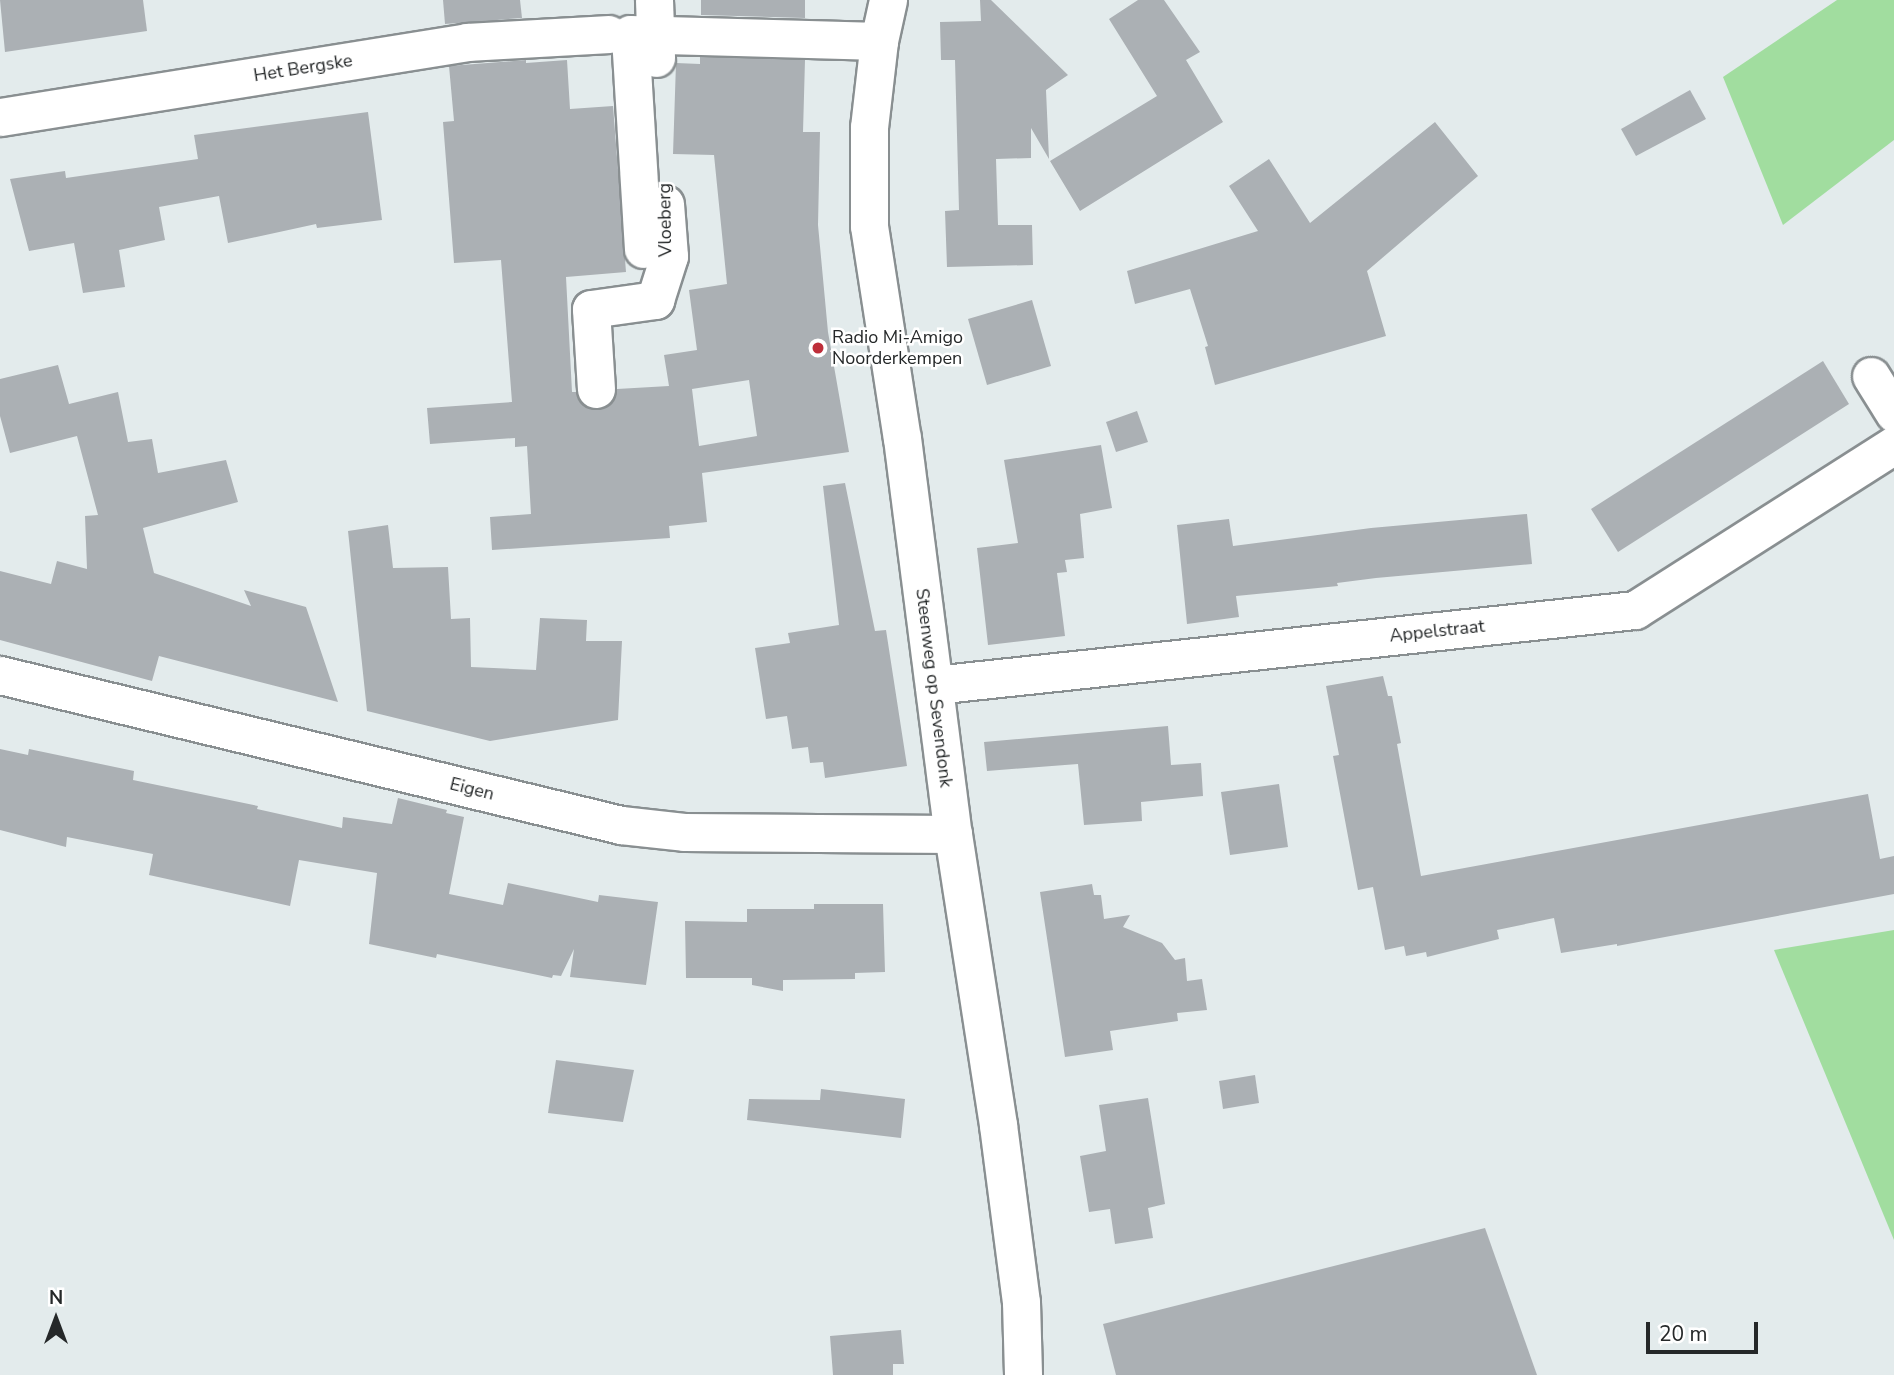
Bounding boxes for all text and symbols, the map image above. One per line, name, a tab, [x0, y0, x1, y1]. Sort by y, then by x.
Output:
street label: Het Bergske	[252, 50, 354, 86]
street label: Vloeberg	[654, 183, 676, 257]
place label: Radio Mi-Amigo Noorderkempen	[832, 327, 963, 370]
marker: Radio Mi-Amigo Noorderkempen	[810, 340, 826, 356]
street label: Steenweg op Sevendonk	[911, 587, 957, 789]
street label: Appelstraat	[1388, 615, 1486, 647]
street label: Eigen	[448, 773, 496, 805]
north arrow	[21, 1284, 91, 1354]
text: N	[49, 1285, 63, 1311]
scale bar	[1649, 1308, 1761, 1352]
text: 20 m	[1659, 1320, 1708, 1348]

